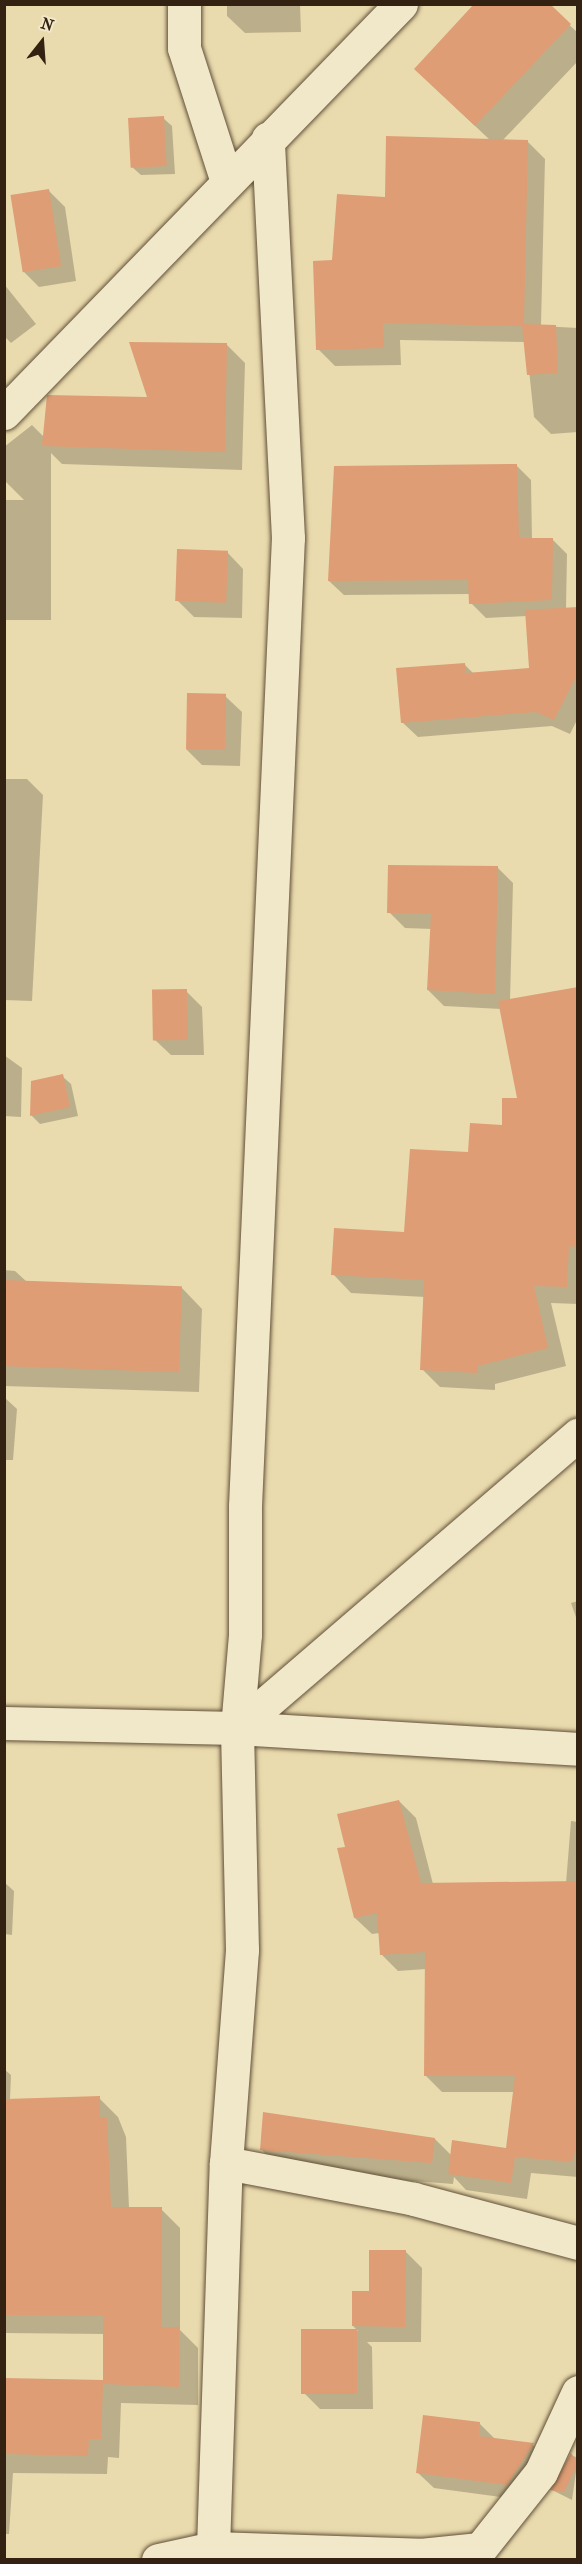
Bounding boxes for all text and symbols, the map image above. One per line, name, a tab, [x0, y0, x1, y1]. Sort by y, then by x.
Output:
north arrow	[12, 12, 72, 72]
text: N	[39, 13, 56, 35]

